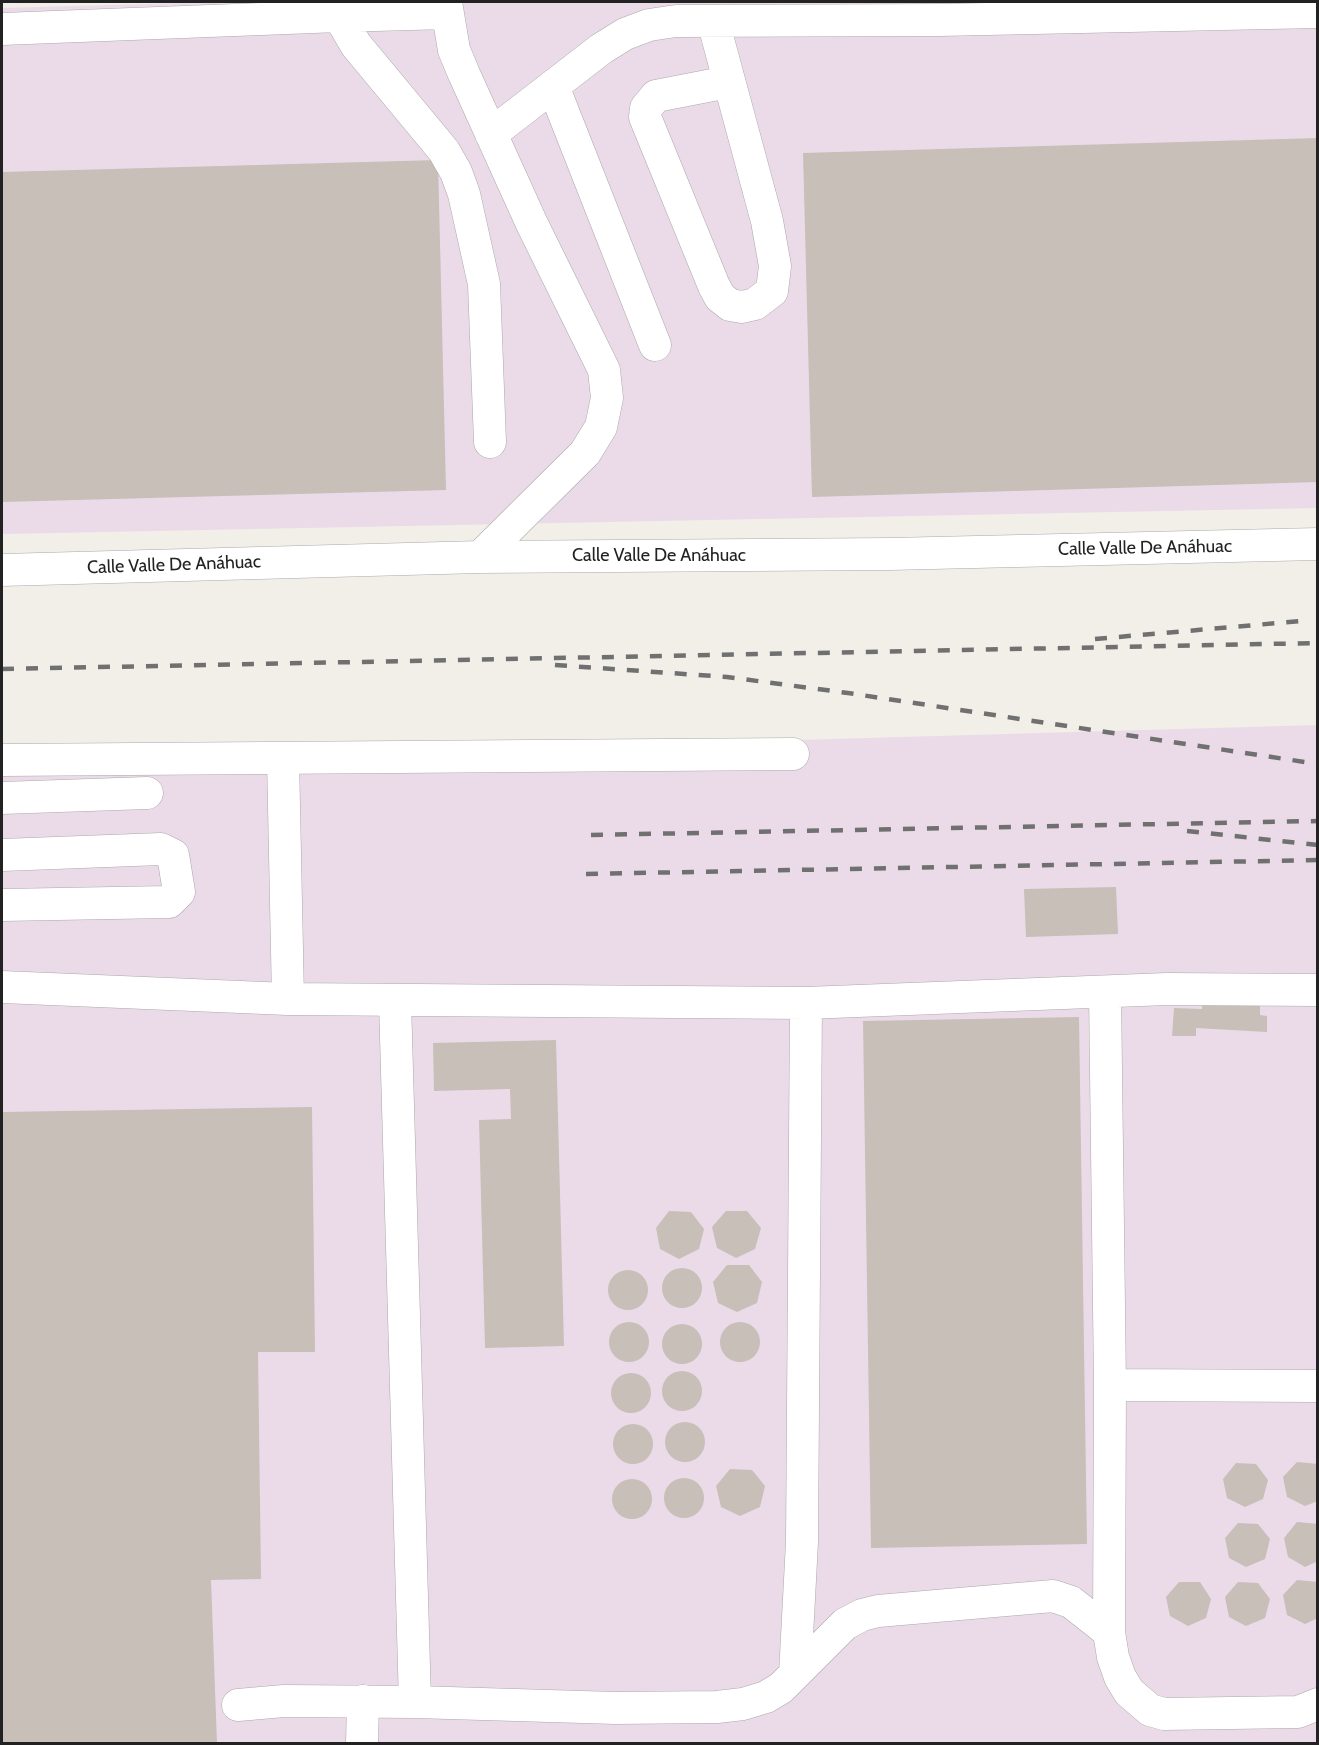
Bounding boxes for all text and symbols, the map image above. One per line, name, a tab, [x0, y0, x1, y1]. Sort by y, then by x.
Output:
street label: Calle Valle De Anáhuac	[1058, 536, 1232, 560]
street label: Calle Valle De Anáhuac	[572, 545, 746, 567]
street label: Calle Valle De Anáhuac	[87, 551, 261, 579]

